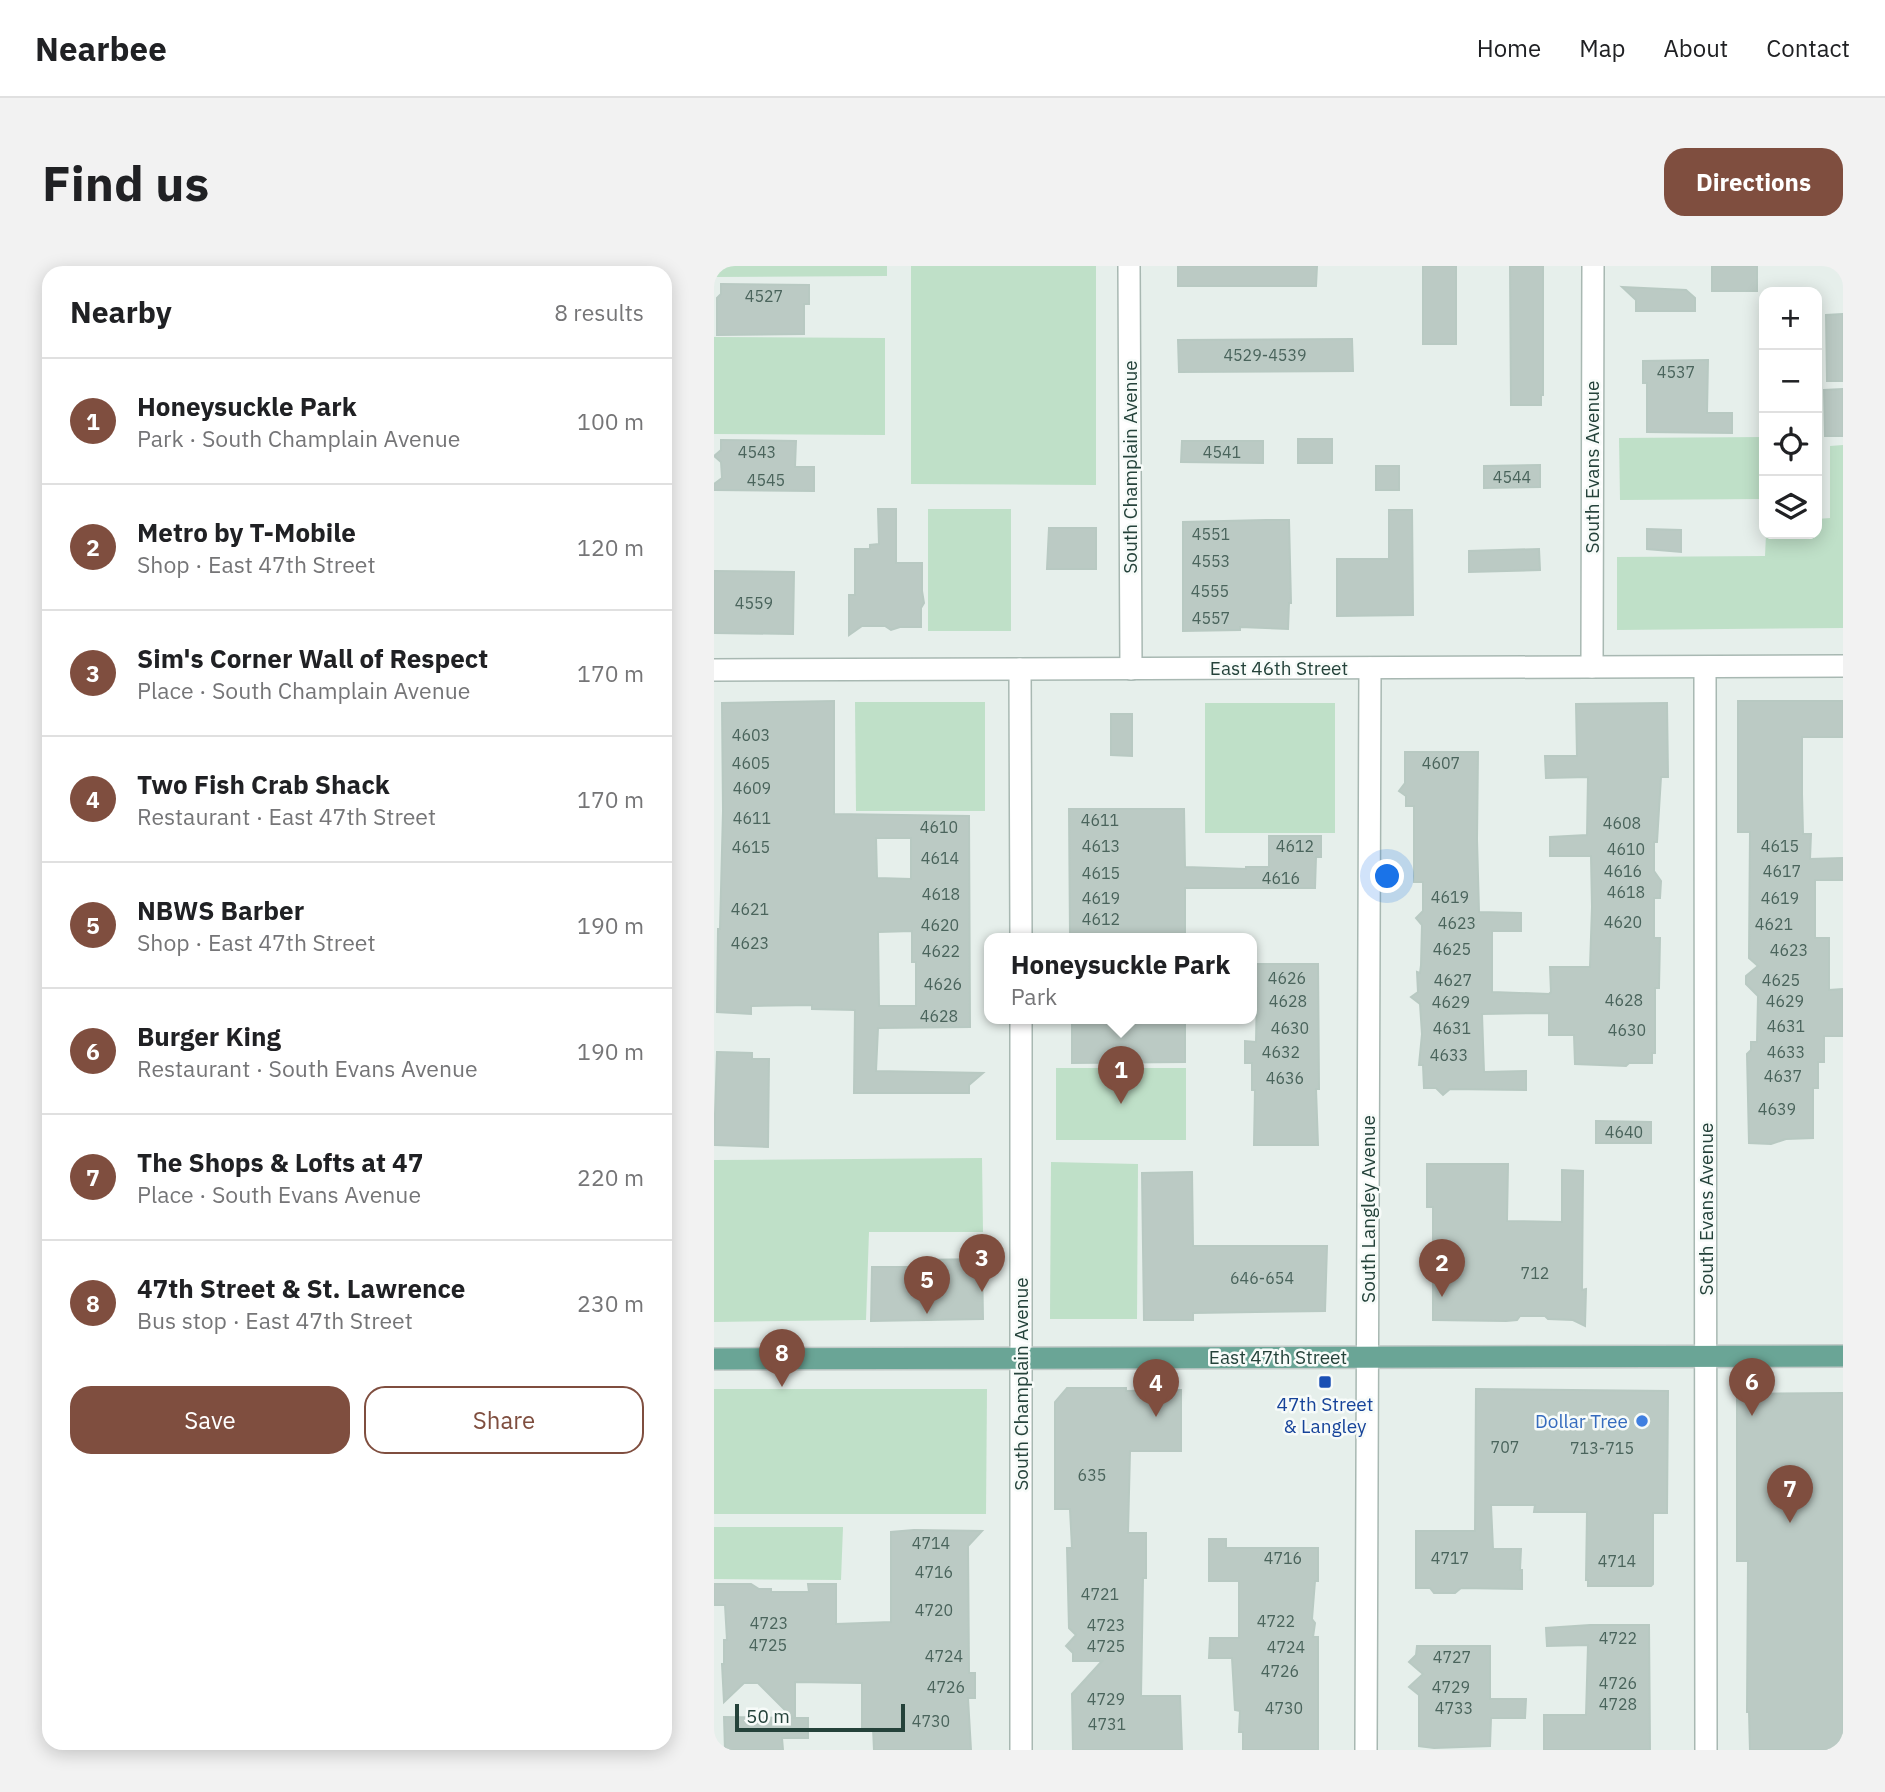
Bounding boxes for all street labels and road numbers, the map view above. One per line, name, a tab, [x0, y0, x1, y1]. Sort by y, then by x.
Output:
street label: South Champlain Avenue	[1118, 360, 1142, 574]
street label: South Evans Avenue	[1580, 381, 1604, 553]
street label: East 46th Street	[1210, 656, 1348, 680]
street label: South Langley Avenue	[1356, 1115, 1380, 1303]
street label: South Evans Avenue	[1694, 1123, 1718, 1295]
street label: South Champlain Avenue	[1009, 1277, 1033, 1491]
street label: East 47th Street	[1209, 1345, 1347, 1369]

